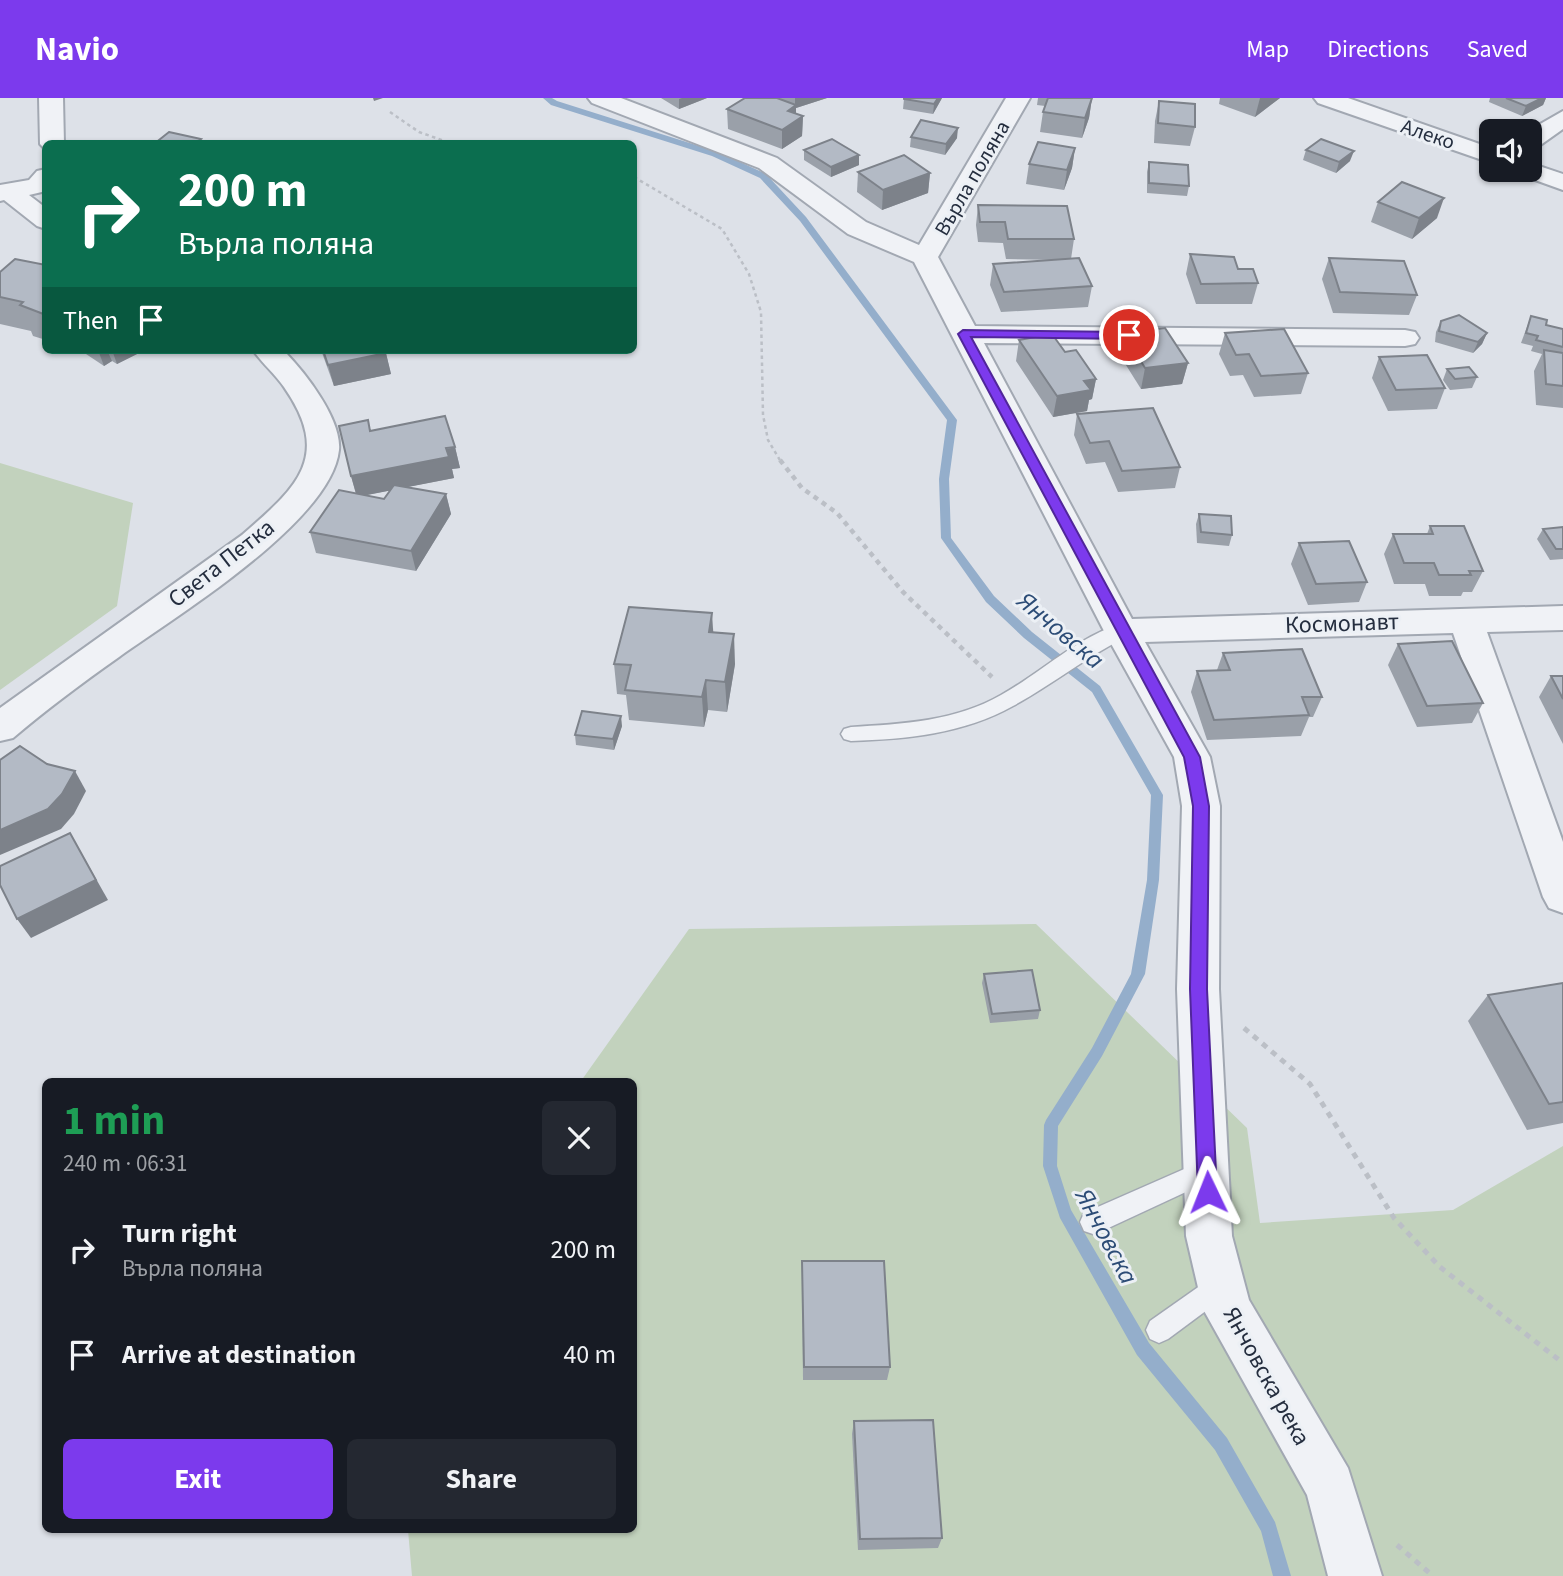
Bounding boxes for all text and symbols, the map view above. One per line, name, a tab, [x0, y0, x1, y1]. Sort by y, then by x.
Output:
text: Navio	[35, 26, 119, 73]
text: Map	[1246, 32, 1289, 67]
text: Directions	[1327, 32, 1429, 67]
text: Saved	[1467, 32, 1528, 67]
street label: Алеко	[1397, 111, 1459, 157]
street label: Върла поляна	[927, 115, 1017, 241]
map controls	[1479, 119, 1542, 182]
button: sound	[1479, 119, 1542, 182]
text: 200 m	[178, 156, 307, 226]
icon: right	[63, 168, 154, 259]
text: Върла поляна	[178, 221, 374, 267]
icon: arrive	[132, 301, 170, 339]
text: Then	[63, 302, 118, 339]
pin	[1099, 305, 1159, 365]
icon: arrive	[1110, 316, 1148, 354]
street label: Света Петка	[161, 511, 282, 616]
water label: Янчовска	[1008, 582, 1112, 678]
street label: Космонавт	[1284, 604, 1400, 643]
text: 1 min	[63, 1091, 165, 1151]
button: close	[542, 1101, 616, 1175]
text: 240 m · 06:31	[63, 1147, 187, 1180]
position arrow	[1171, 1155, 1245, 1229]
water label: Янчовска	[1065, 1181, 1147, 1291]
text: Turn right	[122, 1215, 237, 1252]
icon: right	[63, 1231, 101, 1269]
text: 200 m	[550, 1231, 616, 1268]
text: Върла поляна	[122, 1252, 263, 1285]
street label: Янчовска река	[1214, 1301, 1319, 1452]
icon: arrive	[63, 1336, 101, 1374]
text: Arrive at destination	[122, 1336, 356, 1373]
text: 40 m	[563, 1336, 616, 1373]
button: Exit	[63, 1439, 333, 1519]
button: Share	[347, 1439, 616, 1519]

